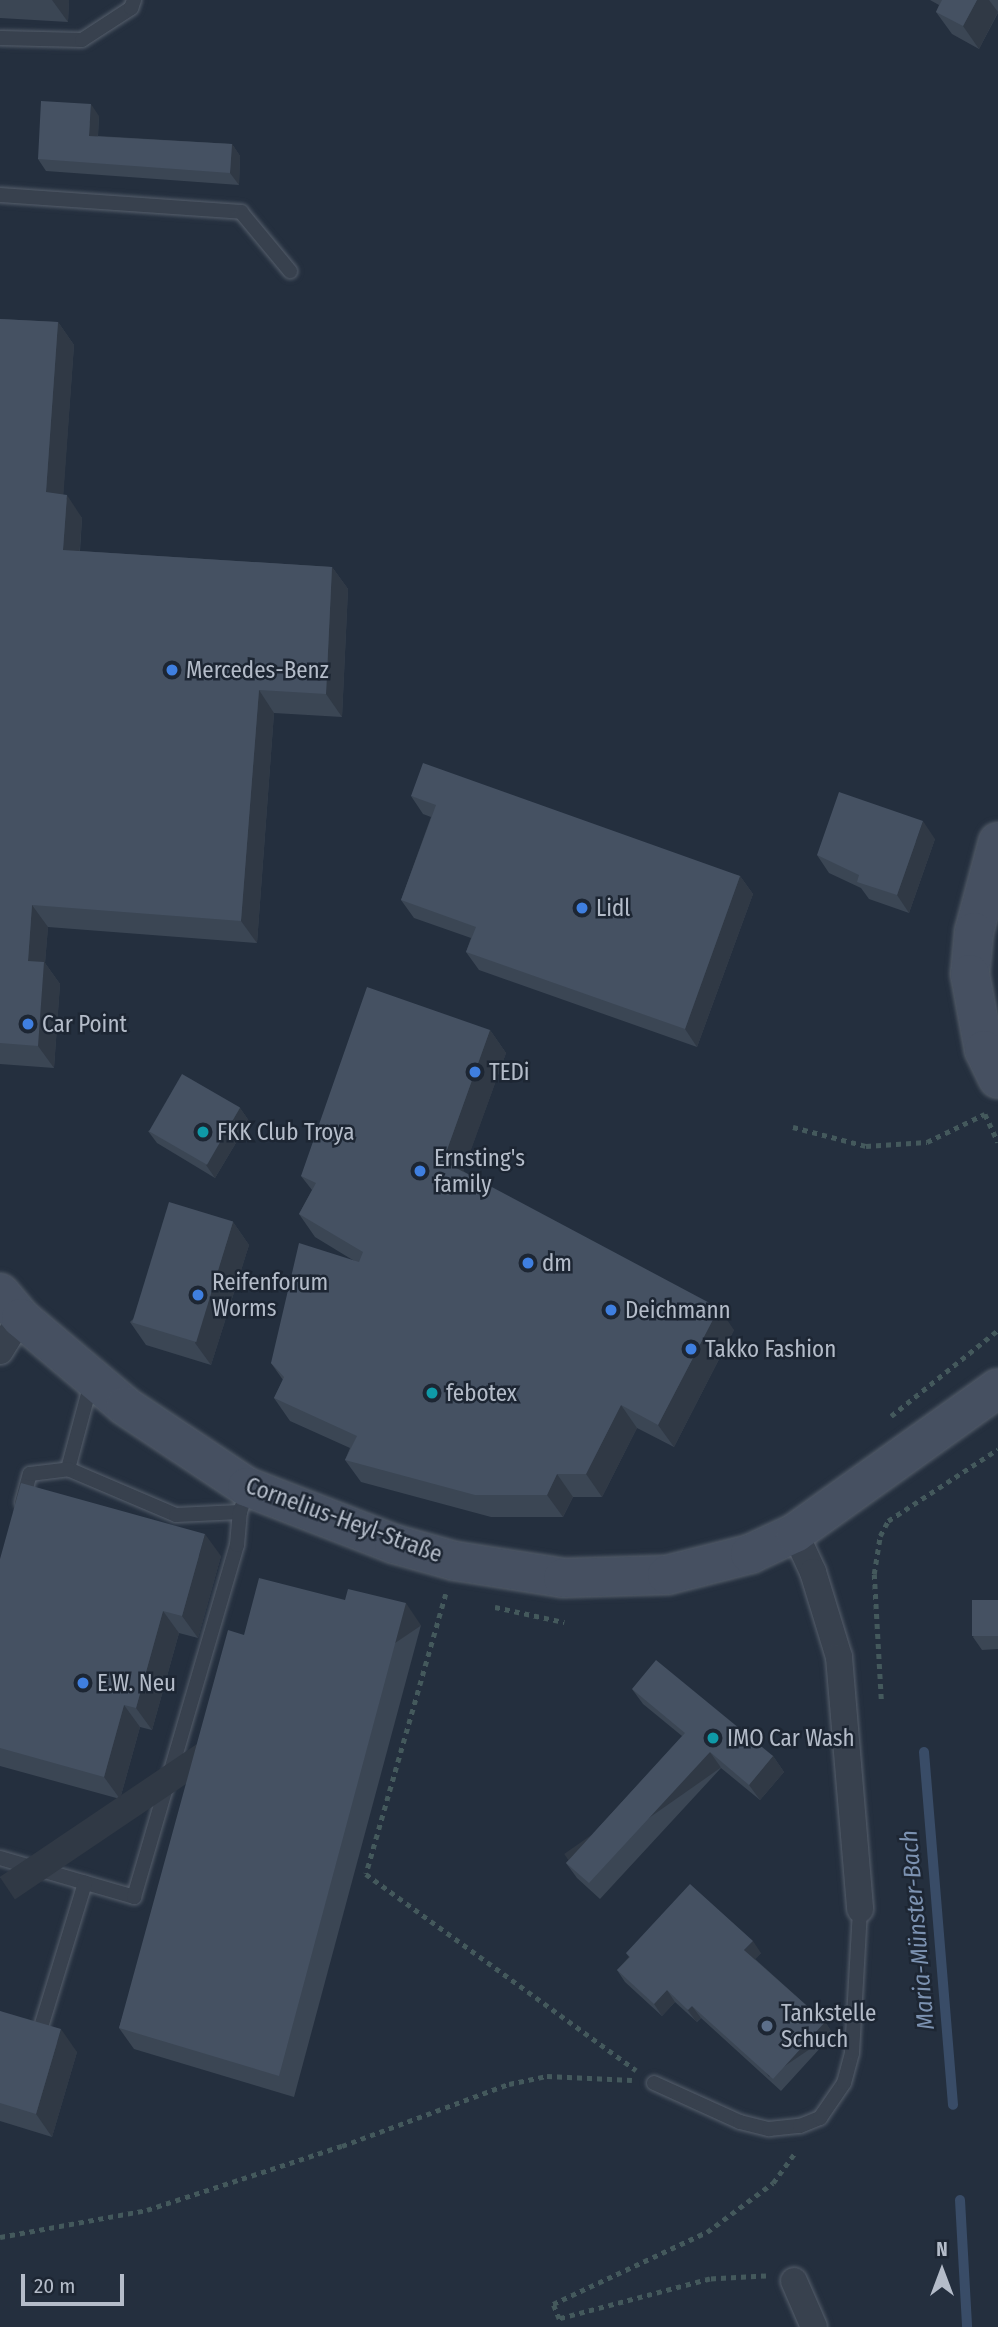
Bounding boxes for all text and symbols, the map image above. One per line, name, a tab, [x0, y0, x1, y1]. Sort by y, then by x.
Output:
place label: Mercedes-Benz	[186, 656, 329, 684]
marker: Mercedes-Benz	[164, 662, 180, 678]
place label: Lidl	[596, 894, 630, 922]
marker: Lidl	[574, 900, 590, 916]
place label: Car Point	[42, 1010, 127, 1038]
marker: Car Point	[20, 1016, 36, 1032]
place label: TEDi	[489, 1058, 530, 1086]
marker: TEDi	[467, 1064, 483, 1080]
place label: FKK Club Troya	[217, 1118, 355, 1146]
marker: FKK Club Troya	[195, 1124, 211, 1140]
place label: Ernsting's family	[434, 1144, 525, 1198]
marker: Ernsting's family	[412, 1163, 428, 1179]
place label: dm	[542, 1249, 572, 1277]
marker: dm	[520, 1255, 536, 1271]
place label: Reifenforum Worms	[212, 1268, 328, 1322]
marker: Reifenforum Worms	[190, 1287, 206, 1303]
place label: Deichmann	[625, 1296, 731, 1324]
marker: Deichmann	[603, 1302, 619, 1318]
place label: Takko Fashion	[705, 1335, 836, 1363]
marker: Takko Fashion	[683, 1341, 699, 1357]
place label: febotex	[446, 1379, 517, 1407]
marker: febotex	[424, 1385, 440, 1401]
street label: Cornelius-Heyl-Straße	[242, 1472, 446, 1568]
place label: E.W. Neu	[97, 1669, 176, 1697]
marker: E.W. Neu	[75, 1675, 91, 1691]
place label: IMO Car Wash	[727, 1724, 855, 1752]
marker: IMO Car Wash	[705, 1730, 721, 1746]
water label: Maria-Münster-Bach	[895, 1829, 941, 2031]
place label: Tankstelle Schuch	[781, 1999, 876, 2053]
marker: Tankstelle Schuch	[759, 2018, 775, 2034]
north arrow	[907, 2236, 977, 2306]
text: N	[936, 2238, 948, 2261]
scale bar	[24, 2260, 128, 2304]
text: 20 m	[34, 2273, 75, 2299]

